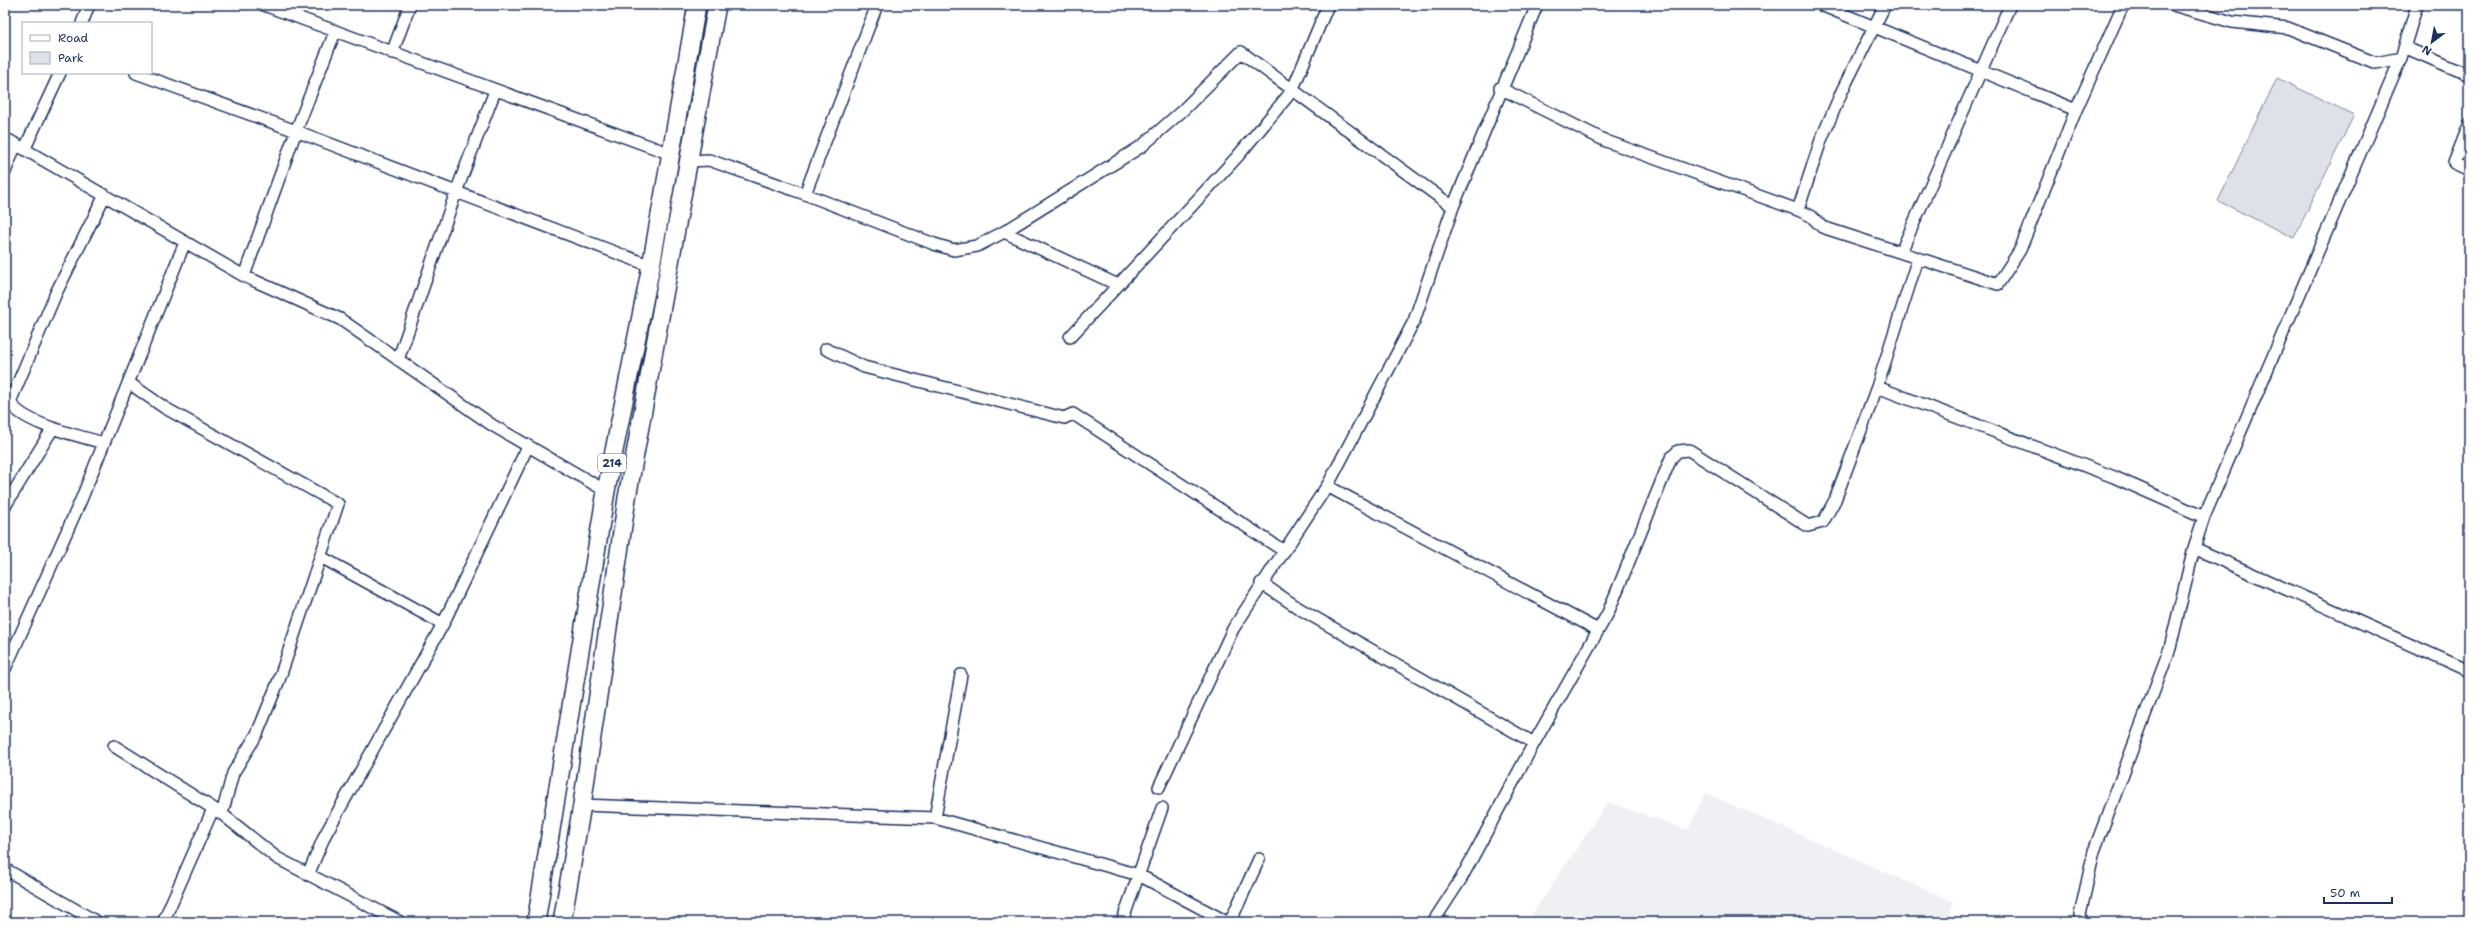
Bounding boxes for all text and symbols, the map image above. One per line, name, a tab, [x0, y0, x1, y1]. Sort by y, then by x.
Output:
legend	[22, 22, 152, 74]
north arrow	[2412, 22, 2452, 62]
text: Road	[58, 30, 89, 46]
text: N	[2419, 41, 2435, 59]
text: Park	[58, 50, 84, 66]
road number: 214	[598, 454, 626, 472]
scale bar	[2324, 879, 2392, 905]
text: 50 m	[2330, 885, 2360, 901]

